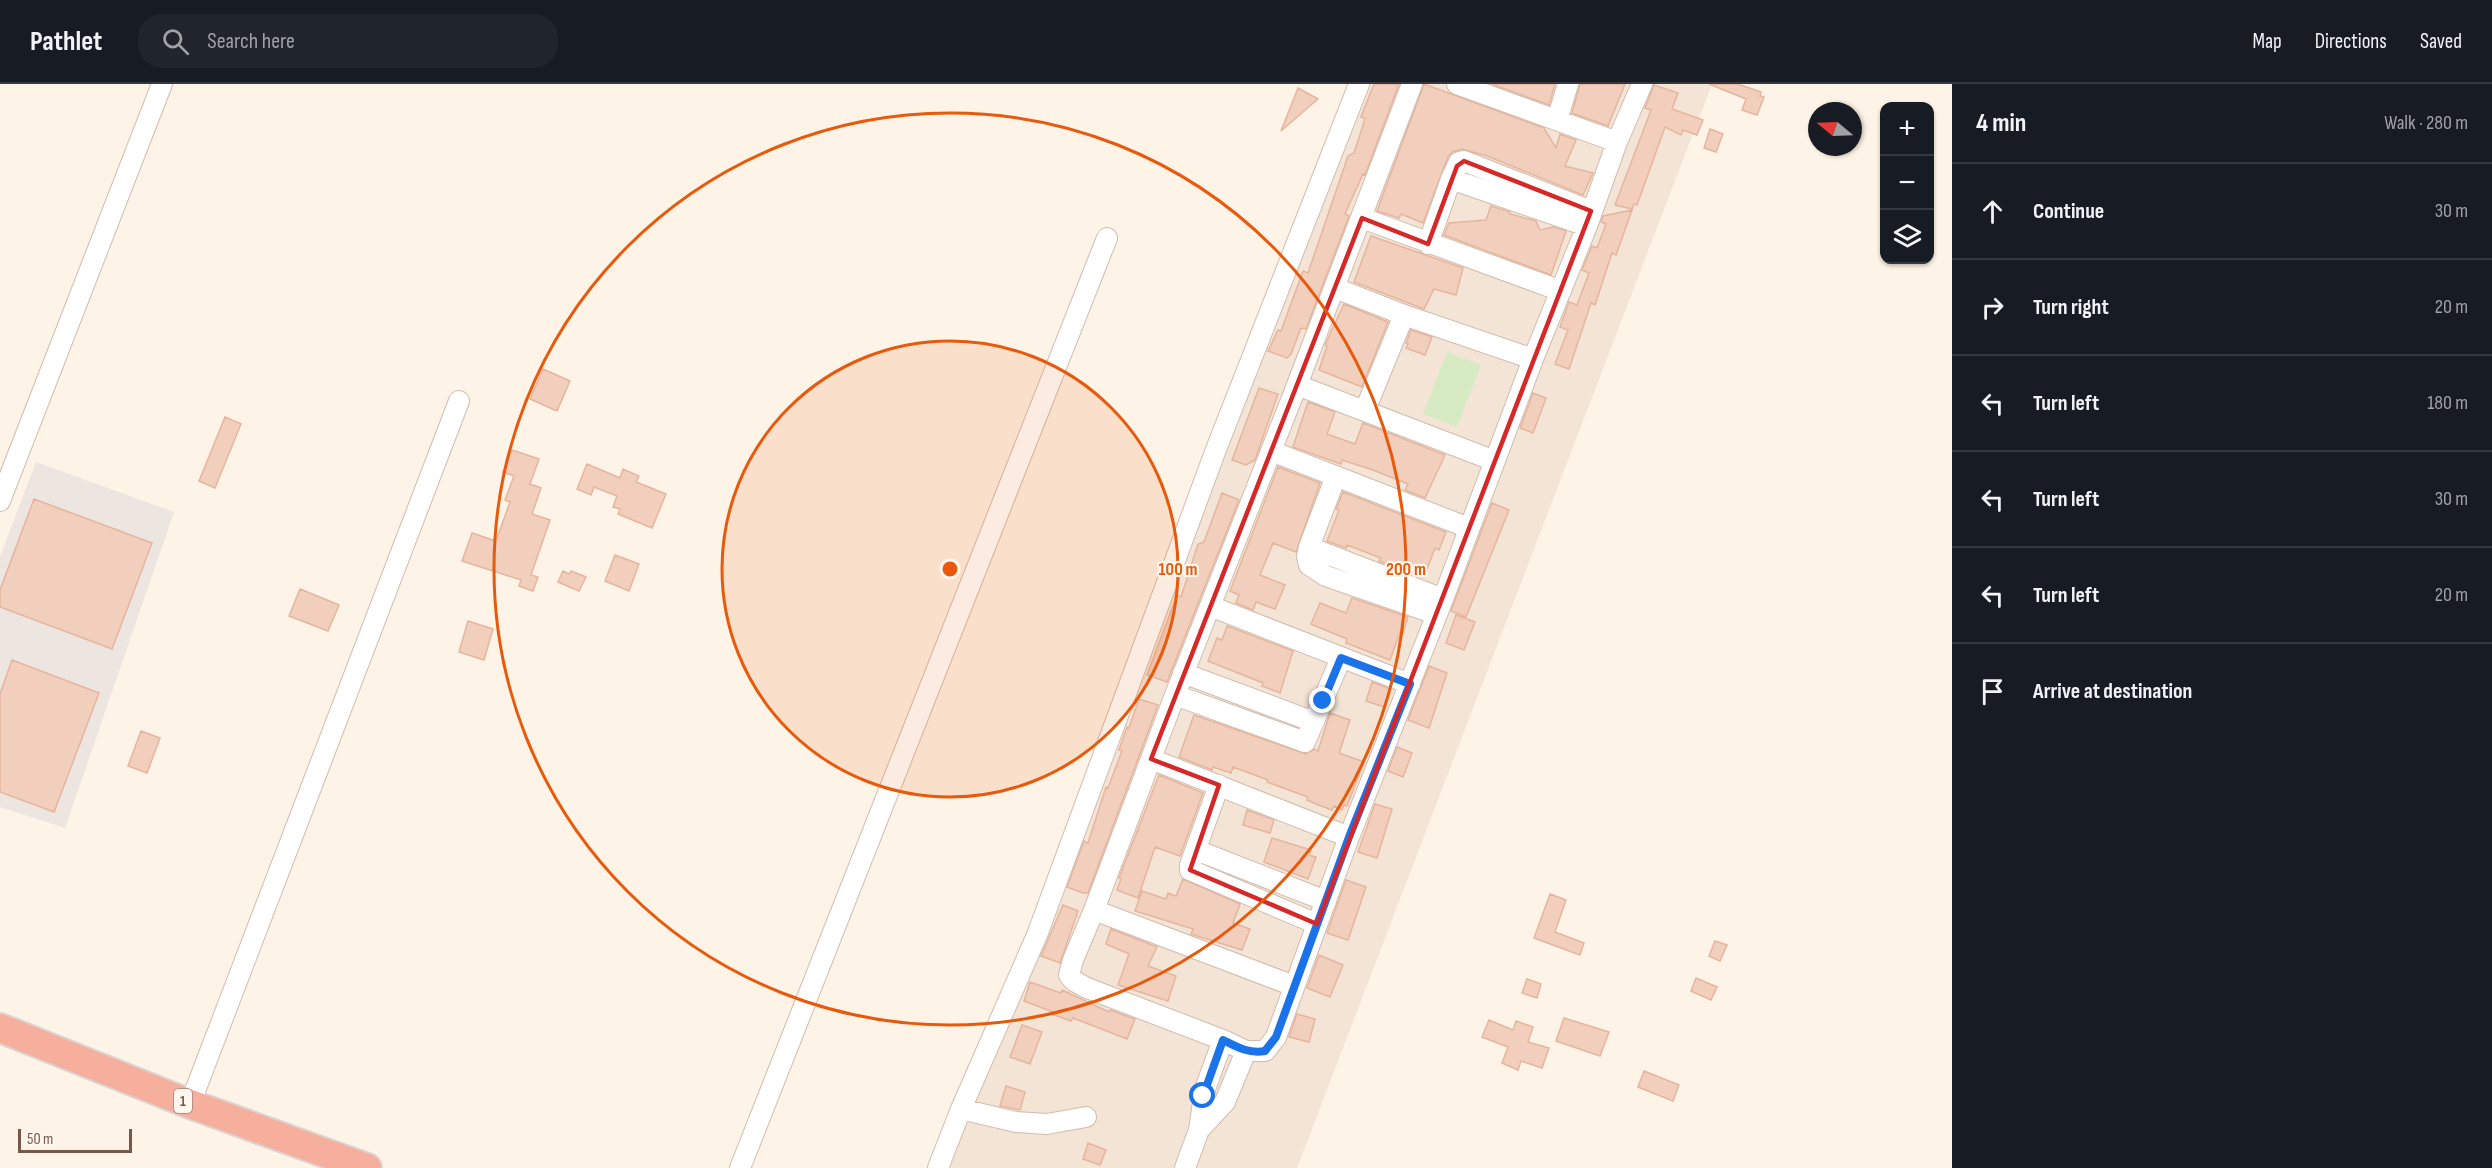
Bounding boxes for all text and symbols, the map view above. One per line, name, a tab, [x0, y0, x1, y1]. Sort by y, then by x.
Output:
search box	[138, 14, 558, 68]
text: Pathlet	[30, 25, 102, 58]
icon: search	[159, 25, 192, 58]
text: Search here	[207, 28, 295, 55]
text: Map	[2252, 29, 2282, 54]
text: Directions	[2315, 29, 2387, 54]
text: Saved	[2420, 29, 2462, 54]
north arrow	[1808, 102, 1862, 156]
map controls	[1880, 102, 1934, 264]
button: +	[1880, 102, 1934, 156]
text: 4 min	[1976, 108, 2026, 139]
text: Walk · 280 m	[2384, 111, 2468, 135]
button: −	[1880, 156, 1934, 210]
icon: ahead	[1976, 195, 2009, 228]
text: Continue	[2033, 198, 2104, 225]
text: 30 m	[2435, 199, 2468, 223]
button: layers	[1880, 210, 1934, 264]
icon: right	[1976, 291, 2009, 324]
text: Turn right	[2033, 294, 2109, 321]
text: 20 m	[2435, 295, 2468, 319]
icon: left	[1976, 387, 2009, 420]
text: Turn left	[2033, 390, 2099, 417]
text: 180 m	[2427, 391, 2468, 415]
icon: left	[1976, 483, 2009, 516]
text: Turn left	[2033, 486, 2099, 513]
text: 30 m	[2435, 487, 2468, 511]
centre of rings	[940, 559, 960, 579]
text: 100 m	[1159, 559, 1198, 580]
text: 200 m	[1386, 559, 1426, 580]
icon: left	[1976, 579, 2009, 612]
text: Turn left	[2033, 582, 2099, 609]
text: 20 m	[2435, 583, 2468, 607]
icon: arrive	[1976, 675, 2009, 708]
text: Arrive at destination	[2033, 678, 2192, 705]
route end	[1309, 687, 1335, 713]
route start	[1189, 1082, 1215, 1108]
road number: 1	[174, 1089, 192, 1113]
scale bar	[18, 1126, 132, 1154]
text: 50 m	[27, 1130, 53, 1149]

